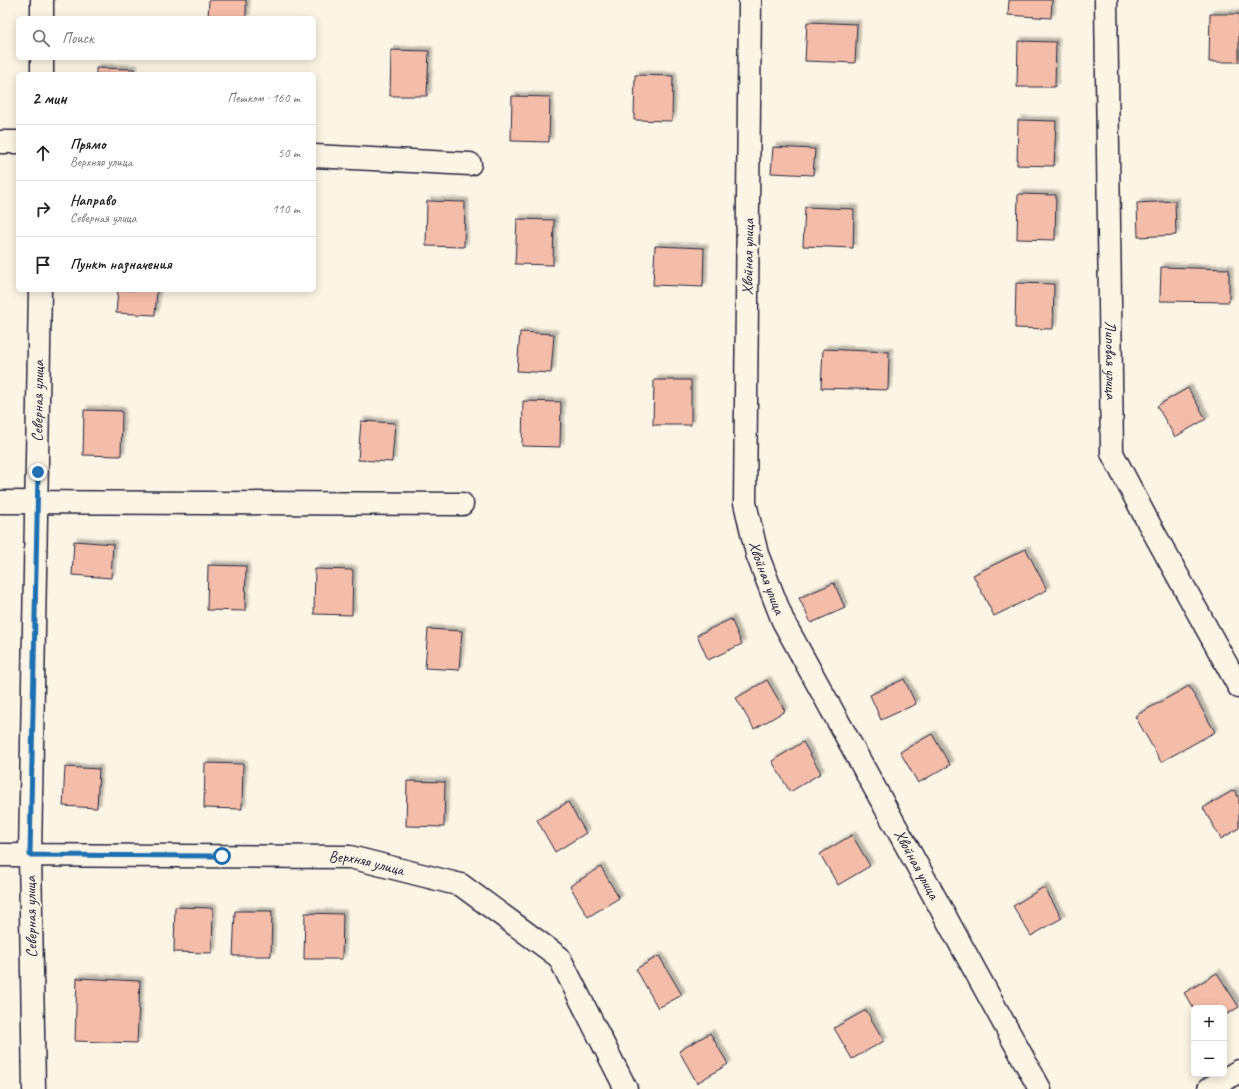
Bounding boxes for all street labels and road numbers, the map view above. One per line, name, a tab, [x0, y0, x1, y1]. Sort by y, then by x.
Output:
street label: Хвойная улица	[737, 217, 759, 295]
street label: Липовая улица	[1100, 321, 1121, 400]
street label: Северная улица	[27, 359, 49, 442]
street label: Хвойная улица	[744, 539, 790, 619]
street label: Хвойная улица	[890, 826, 945, 904]
street label: Верхняя улица	[329, 847, 408, 881]
street label: Северная улица	[20, 875, 42, 958]

